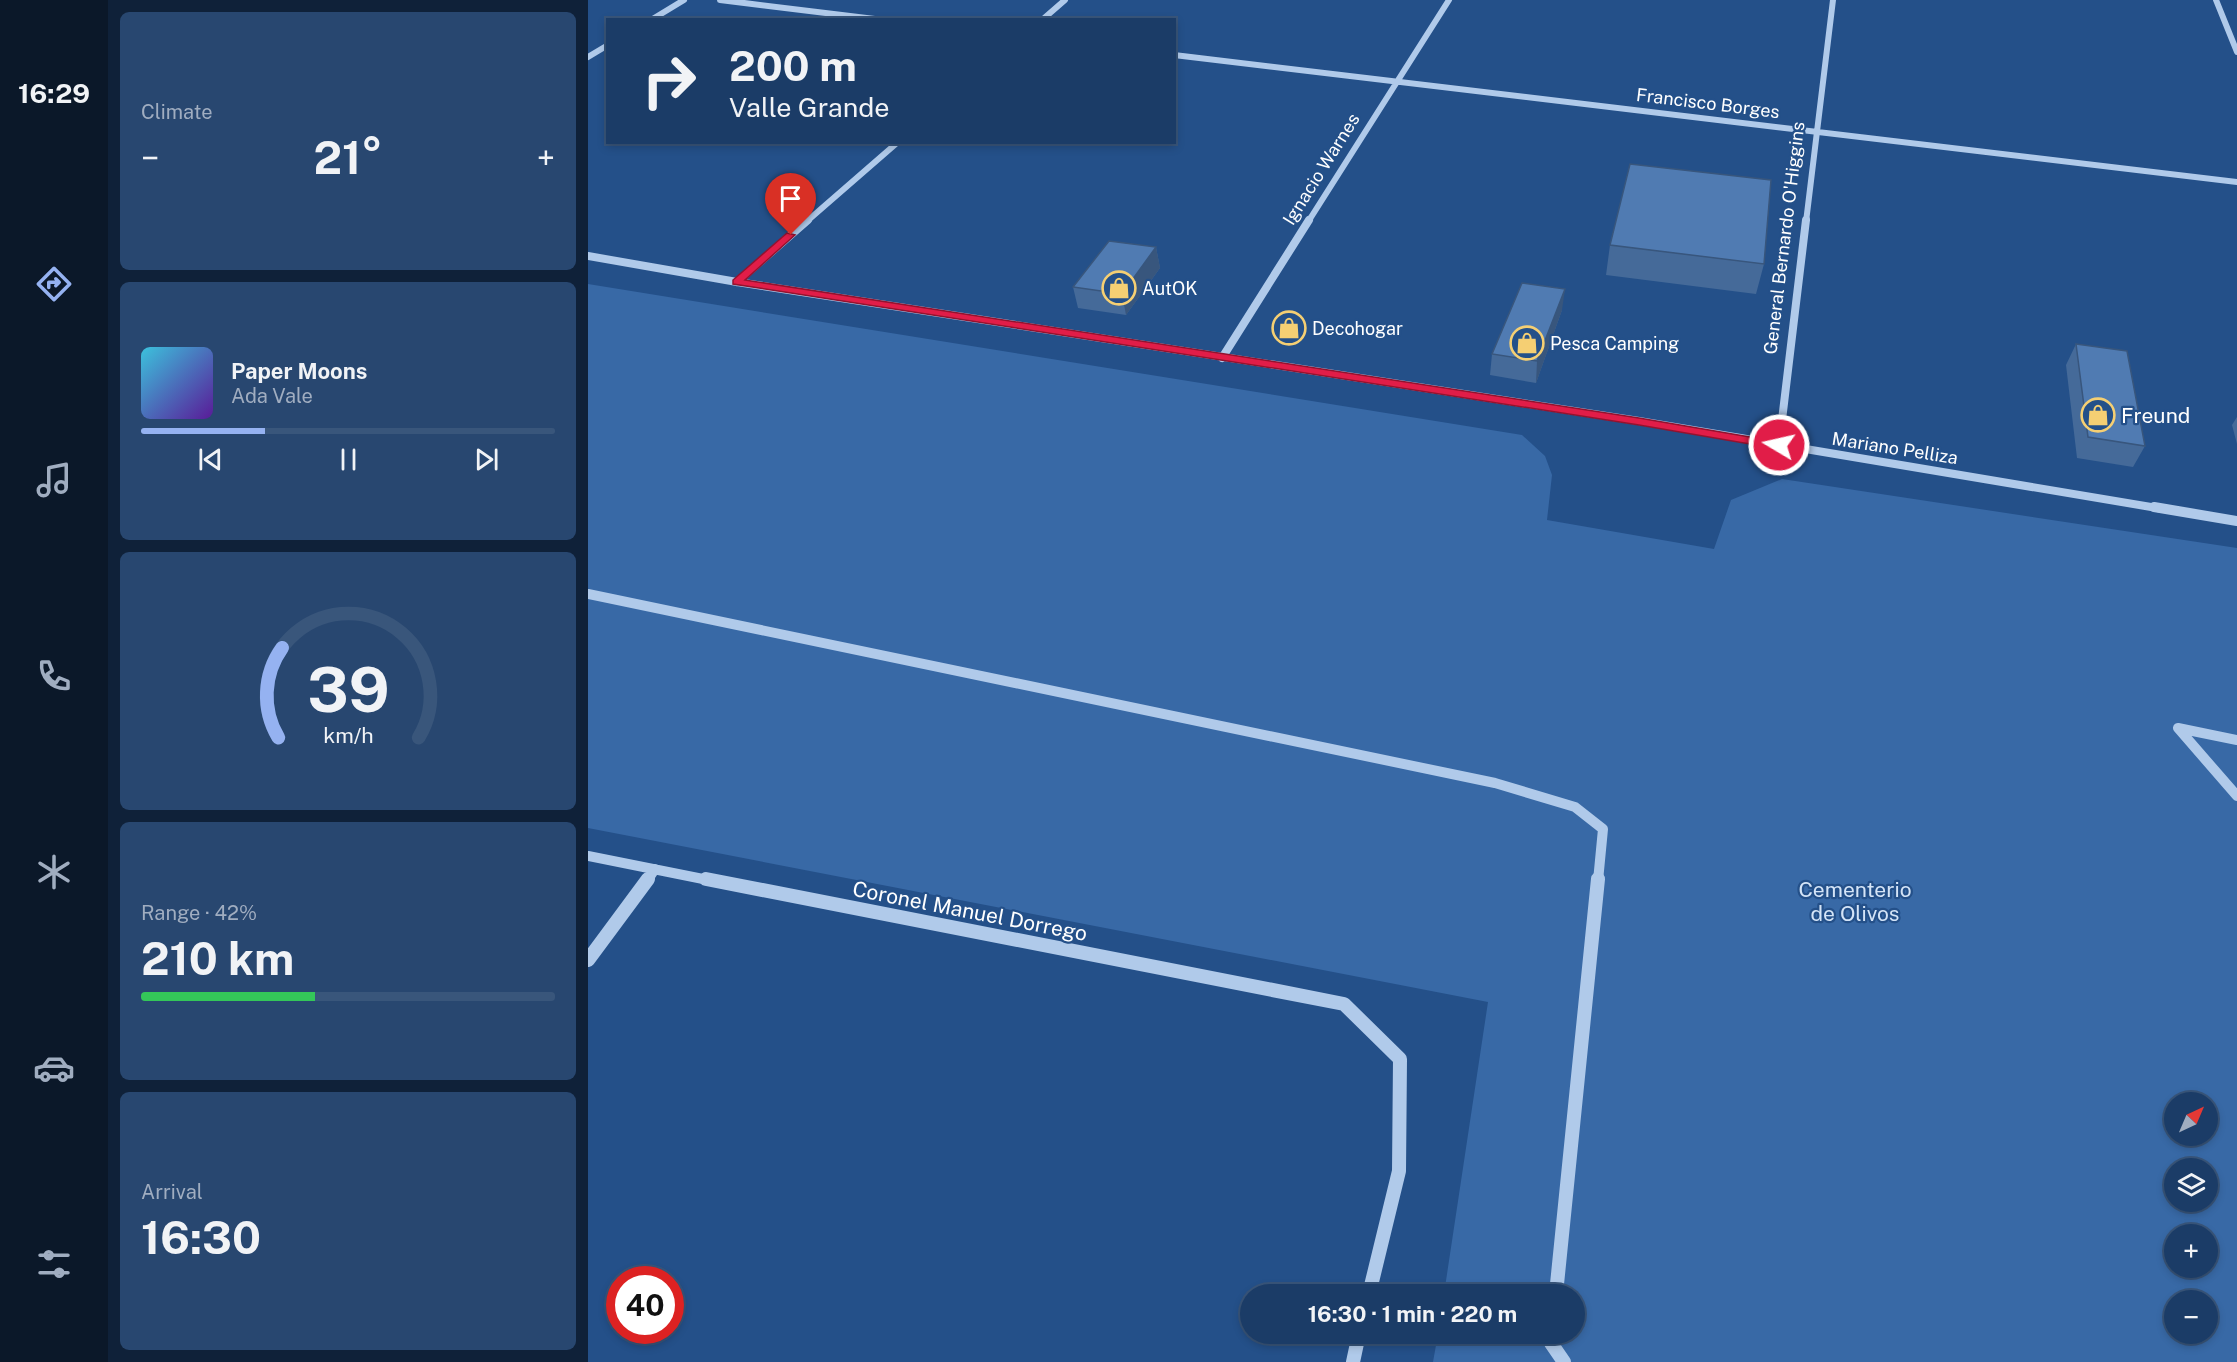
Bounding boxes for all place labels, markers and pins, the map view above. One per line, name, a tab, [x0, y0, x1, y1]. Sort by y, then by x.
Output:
pin	[765, 173, 816, 235]
shop icon: AutOK	[1101, 270, 1137, 306]
place label: AutOK	[1142, 278, 1198, 299]
shop icon: Decohogar	[1271, 310, 1307, 346]
place label: Decohogar	[1312, 318, 1403, 339]
shop icon: Pesca Camping	[1509, 325, 1545, 361]
place label: Pesca Camping	[1550, 333, 1679, 354]
shop icon: Freund	[2080, 397, 2116, 433]
place label: Freund	[2121, 403, 2190, 428]

